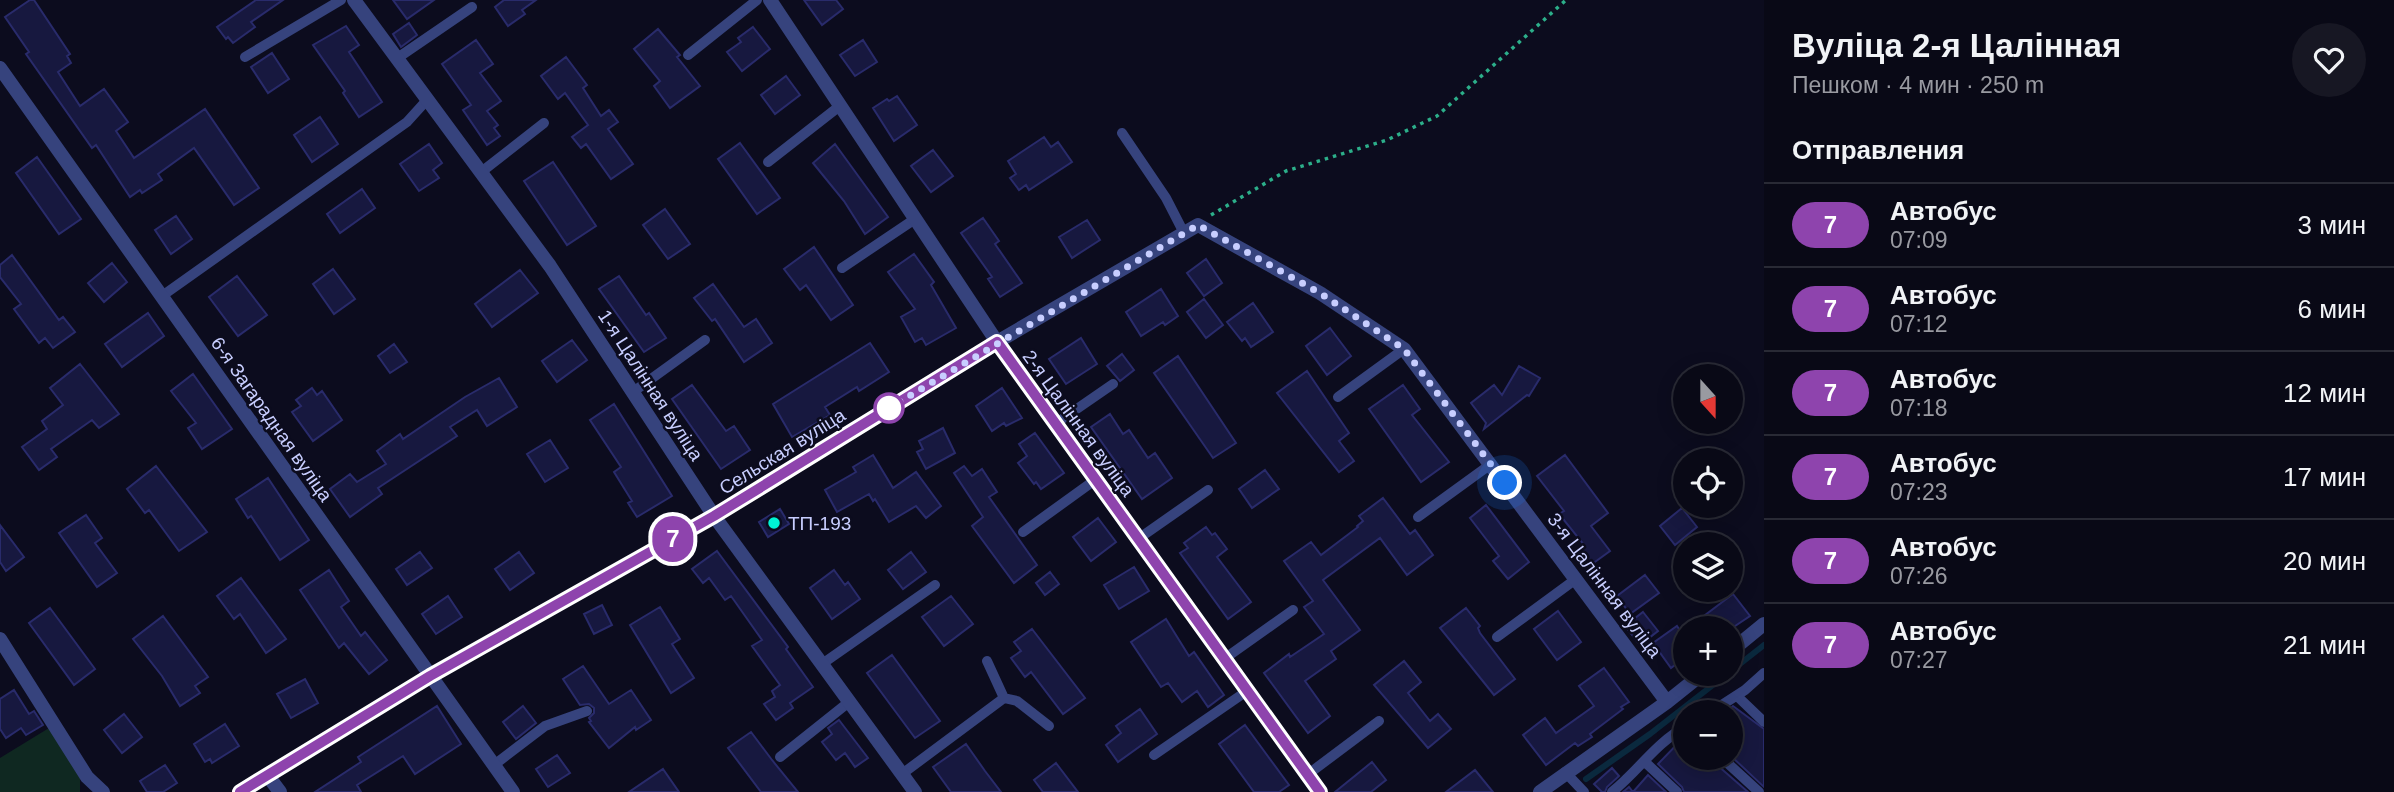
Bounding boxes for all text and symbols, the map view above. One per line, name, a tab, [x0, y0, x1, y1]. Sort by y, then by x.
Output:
button: heart	[2292, 23, 2366, 97]
text: Вуліца 2-я Цалінная	[1792, 27, 2121, 64]
text: Пешком · 4 мин · 250 m	[1792, 72, 2044, 98]
text: Отправления	[1792, 135, 1964, 165]
text: Автобус	[1890, 196, 1997, 226]
text: 3 мин	[2298, 210, 2366, 240]
text: 7	[1824, 211, 1837, 238]
text: 07:09	[1890, 227, 1948, 253]
text: Автобус	[1890, 280, 1997, 310]
text: 6 мин	[2298, 294, 2366, 324]
text: 7	[1824, 295, 1837, 322]
street label: 1-я Цалінная вуліца	[594, 306, 707, 465]
text: 07:12	[1890, 311, 1948, 337]
street label: 6-я Загарадная вуліца	[207, 333, 337, 506]
street label: 2-я Цалінная вуліца	[1019, 346, 1139, 501]
north arrow	[1673, 364, 1743, 434]
map controls	[1673, 364, 1743, 770]
text: Автобус	[1890, 364, 1997, 394]
text: 12 мин	[2283, 378, 2366, 408]
text: 7	[1824, 379, 1837, 406]
unlabelled marker	[874, 393, 904, 423]
text: 07:18	[1890, 395, 1948, 421]
street label: Сельская вуліца	[715, 404, 849, 499]
button: locate	[1673, 448, 1743, 518]
text: Автобус	[1890, 448, 1997, 478]
text: 17 мин	[2283, 462, 2366, 492]
text: 7	[1824, 463, 1837, 490]
your location	[1487, 465, 1522, 500]
text: 07:23	[1890, 479, 1948, 505]
street label: 3-я Цалінная вуліца	[1543, 509, 1666, 662]
place label: ТП-193	[788, 513, 851, 534]
marker: ТП-193	[766, 515, 782, 531]
line badge: 7	[650, 516, 696, 562]
text: 7	[666, 525, 680, 552]
button: layers	[1673, 532, 1743, 602]
text: Автобус	[1890, 532, 1997, 562]
text: 20 мин	[2283, 546, 2366, 576]
text: 7	[1824, 547, 1837, 574]
text: 07:26	[1890, 563, 1948, 589]
button: +	[1673, 616, 1743, 686]
text: Автобус	[1890, 616, 1997, 646]
text: 21 мин	[2283, 630, 2366, 660]
text: 7	[1824, 631, 1837, 658]
text: 07:27	[1890, 647, 1948, 673]
button: −	[1673, 700, 1743, 770]

